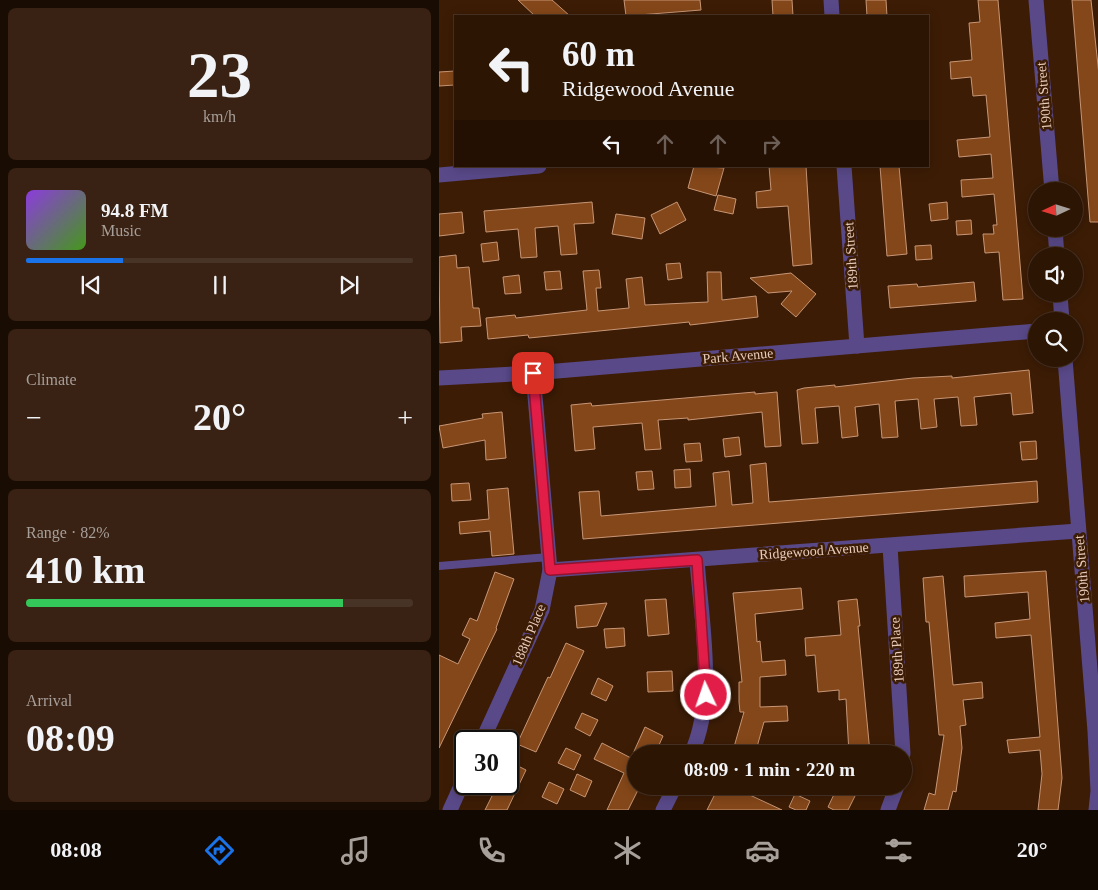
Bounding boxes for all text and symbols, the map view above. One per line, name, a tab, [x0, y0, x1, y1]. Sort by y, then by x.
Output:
icon: left	[479, 35, 544, 100]
text: 60 m	[562, 35, 635, 74]
text: 23	[187, 39, 252, 111]
street label: 190th Street	[1034, 61, 1054, 131]
text: Ridgewood Avenue	[562, 76, 735, 101]
text: km/h	[203, 108, 236, 125]
icon: left	[598, 130, 626, 158]
icon: ahead	[651, 130, 679, 158]
icon: ahead	[704, 130, 732, 158]
icon: right	[757, 130, 785, 158]
north arrow	[1028, 182, 1083, 238]
map controls	[1028, 182, 1083, 367]
text: 94.8 FM	[101, 200, 169, 221]
street label: 189th Street	[841, 221, 861, 290]
text: Music	[101, 222, 141, 239]
button: sound	[1028, 247, 1083, 302]
icon: previous	[77, 271, 105, 299]
icon: pause	[206, 271, 234, 299]
icon: next	[335, 271, 363, 299]
button: search	[1028, 312, 1083, 367]
street label: Park Avenue	[702, 345, 774, 367]
pin	[512, 352, 554, 394]
icon: arrive	[519, 359, 547, 387]
text: Climate	[26, 371, 77, 388]
text: 20°	[193, 396, 246, 438]
text: −	[26, 402, 42, 433]
text: +	[397, 402, 413, 433]
text: Range · 82%	[26, 524, 110, 541]
street label: 190th Street	[1072, 534, 1092, 604]
street label: Ridgewood Avenue	[759, 540, 869, 562]
text: 410 km	[26, 549, 145, 591]
street label: 188th Place	[509, 602, 549, 668]
street label: 189th Place	[887, 617, 907, 683]
position arrow	[679, 668, 731, 720]
text: Arrival	[26, 692, 72, 709]
text: 08:09	[26, 717, 115, 759]
speed limit sign: 30	[454, 730, 519, 795]
text: 08:09 · 1 min · 220 m	[684, 759, 855, 780]
icon: directions	[202, 833, 237, 868]
icon: music	[338, 833, 373, 868]
icon: phone	[474, 833, 509, 868]
icon: climate	[610, 833, 645, 868]
icon: car	[745, 833, 780, 868]
icon: filters	[881, 833, 916, 868]
text: 08:08	[50, 837, 102, 862]
text: 20°	[1017, 837, 1048, 862]

